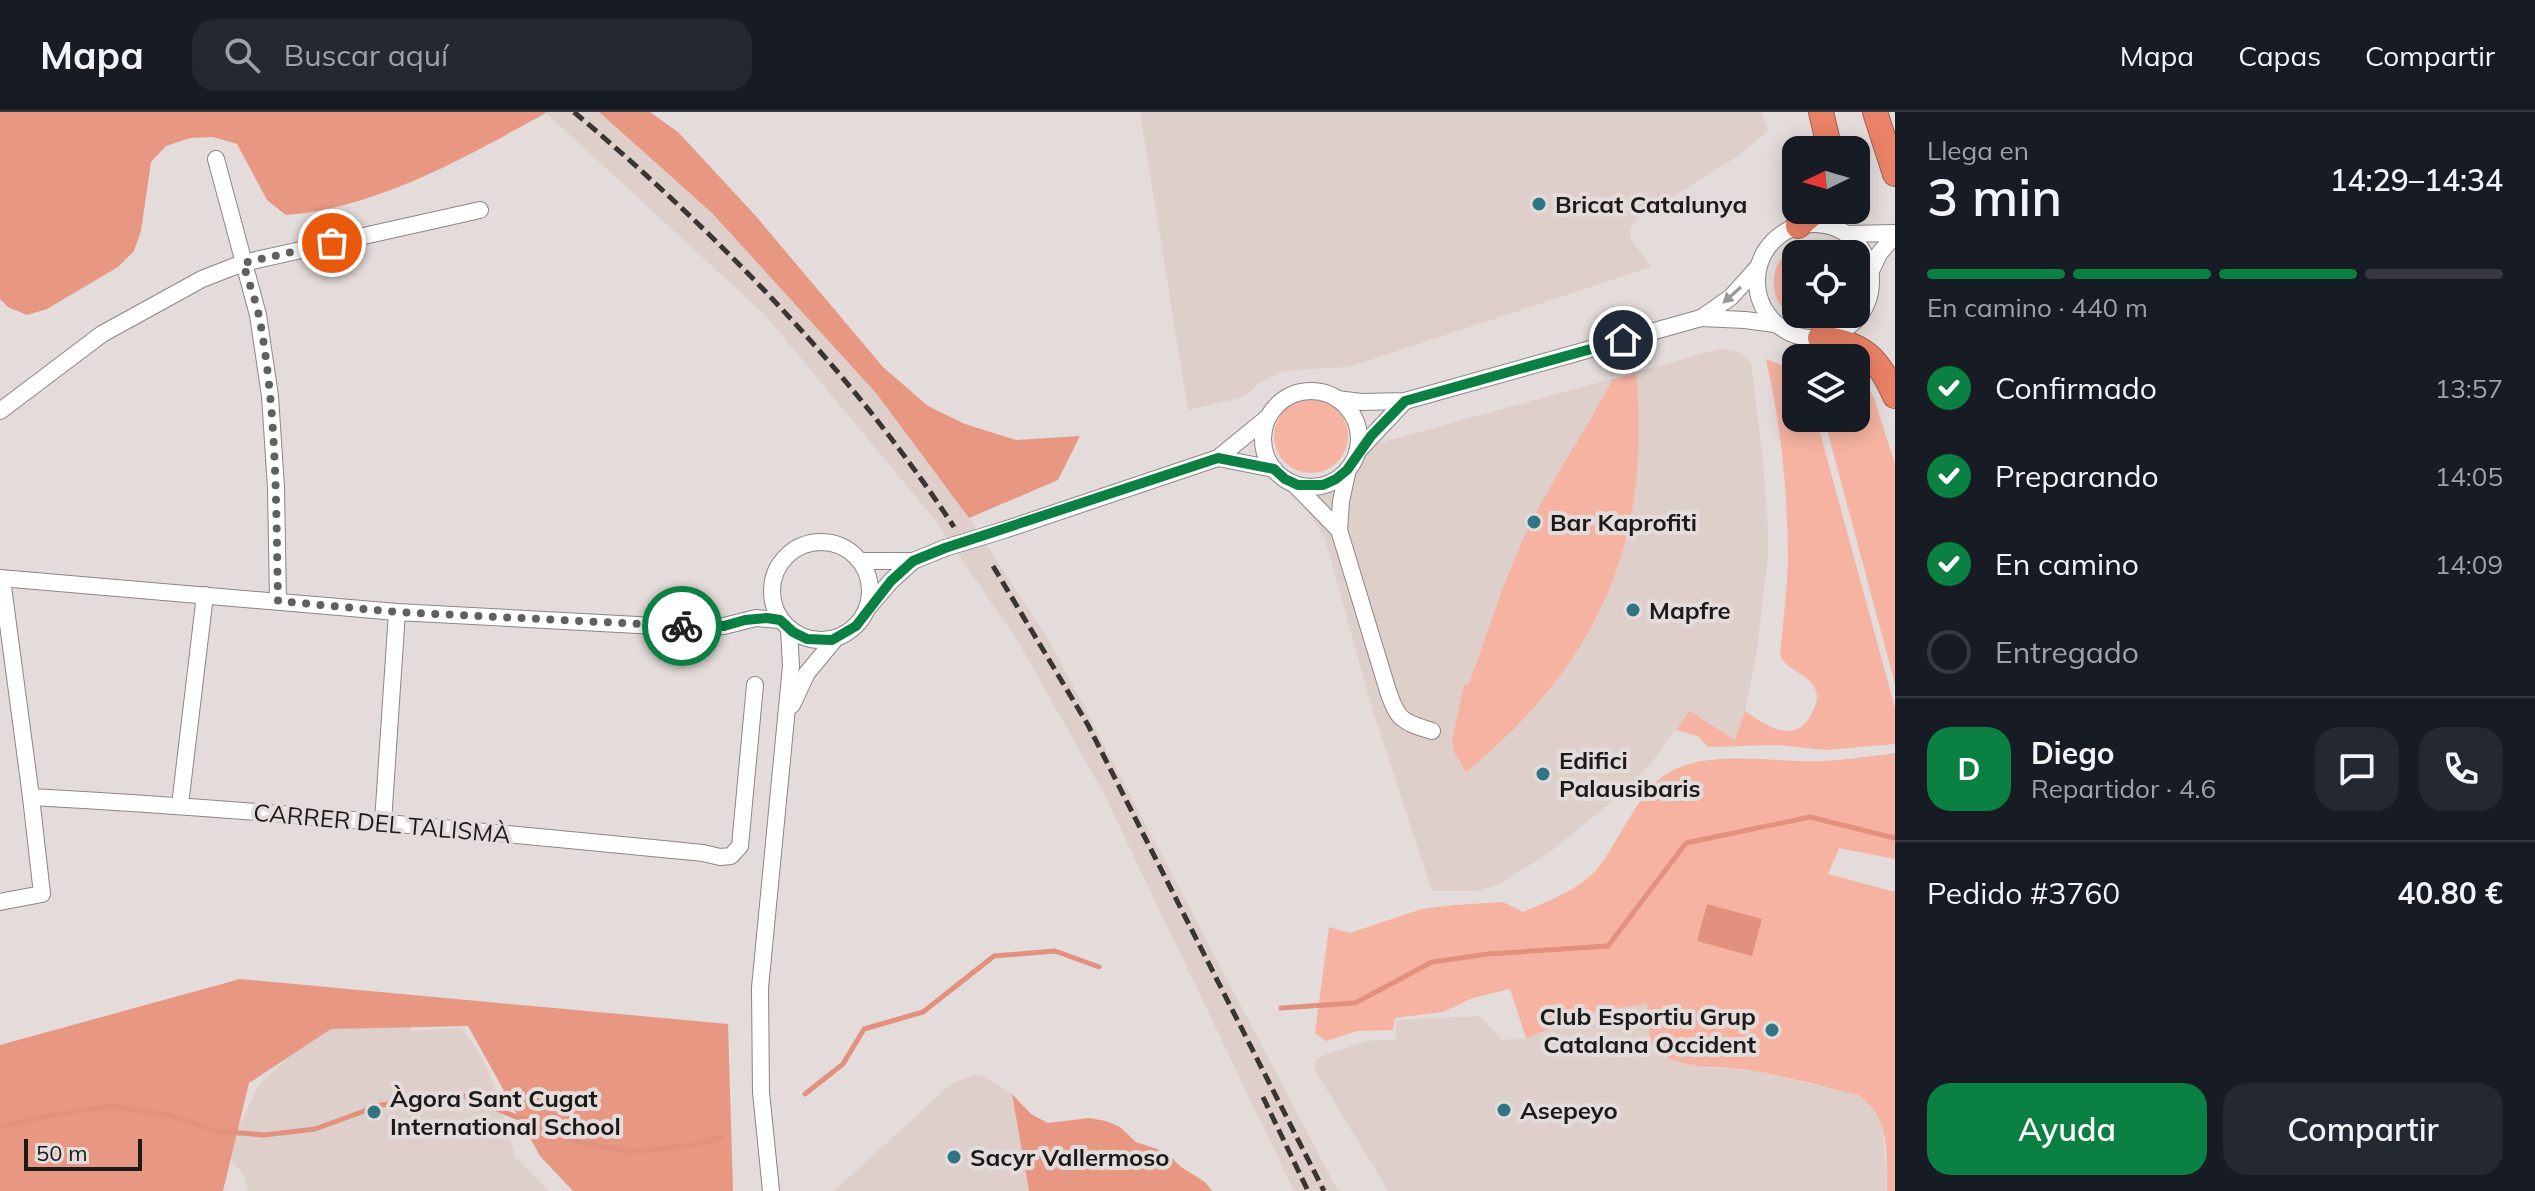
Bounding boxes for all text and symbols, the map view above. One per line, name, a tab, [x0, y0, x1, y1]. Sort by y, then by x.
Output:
search box	[192, 19, 752, 91]
text: Mapa	[40, 31, 144, 79]
icon: search	[220, 33, 264, 77]
text: Buscar aquí	[284, 36, 448, 74]
text: Mapa	[2120, 38, 2194, 73]
text: Capas	[2238, 38, 2321, 73]
text: Compartir	[2365, 38, 2495, 73]
text: Llega en	[1927, 134, 2029, 167]
north arrow	[1782, 136, 1870, 224]
map controls	[1782, 136, 1870, 432]
text: 14:29–14:34	[2330, 161, 2503, 199]
text: 3 min	[1927, 164, 2062, 229]
place label: Bricat Catalunya	[1555, 189, 1747, 219]
marker: Bricat Catalunya	[1530, 195, 1548, 213]
pin	[298, 209, 366, 277]
icon: bag	[310, 221, 354, 265]
button: locate	[1782, 240, 1870, 328]
one-way arrow	[1722, 286, 1741, 304]
text: En camino · 440 m	[1927, 291, 2148, 324]
pin	[1589, 306, 1657, 374]
icon: home	[1601, 318, 1645, 362]
button: layers	[1782, 344, 1870, 432]
icon: check	[1927, 366, 1971, 410]
text: Confirmado	[1995, 369, 2157, 407]
text: 13:57	[2435, 372, 2503, 405]
icon: check	[1927, 454, 1971, 498]
text: Preparando	[1995, 457, 2159, 495]
text: 14:05	[2435, 460, 2503, 493]
place label: Bar Kaprofiti	[1550, 507, 1697, 537]
marker: Bar Kaprofiti	[1525, 513, 1543, 531]
icon: check	[1927, 542, 1971, 586]
text: En camino	[1995, 545, 2139, 583]
text: 14:09	[2435, 548, 2503, 581]
courier	[642, 586, 722, 666]
place label: Mapfre	[1649, 595, 1731, 625]
marker: Mapfre	[1624, 601, 1642, 619]
icon: bike	[660, 604, 704, 648]
text: Entregado	[1995, 633, 2139, 671]
button: chat	[2315, 727, 2399, 811]
button: phone	[2419, 727, 2503, 811]
text: Diego	[2031, 734, 2115, 772]
place label: Edifici Palausibaris	[1559, 745, 1701, 803]
text: D	[1958, 750, 1980, 788]
marker: Edifici Palausibaris	[1534, 765, 1552, 783]
text: Repartidor · 4.6	[2031, 772, 2216, 805]
street label: CARRER DEL TALISMÀ	[252, 797, 512, 849]
text: Pedido #3760	[1927, 874, 2120, 912]
text: 40.80 €	[2397, 874, 2503, 912]
place label: Club Esportiu Grup Catalana Occident	[1540, 1001, 1756, 1059]
marker: Club Esportiu Grup Catalana Occident	[1763, 1021, 1781, 1039]
place label: Àgora Sant Cugat International School	[390, 1083, 621, 1141]
button: Ayuda	[1927, 1083, 2207, 1175]
button: Compartir	[2223, 1083, 2503, 1175]
place label: Asepeyo	[1520, 1095, 1618, 1125]
marker: Asepeyo	[1495, 1101, 1513, 1119]
marker: Àgora Sant Cugat International School	[365, 1103, 383, 1121]
scale bar	[24, 1135, 142, 1171]
text: 50 m	[36, 1139, 87, 1167]
place label: Sacyr Vallermoso	[970, 1142, 1170, 1172]
marker: Sacyr Vallermoso	[945, 1148, 963, 1166]

